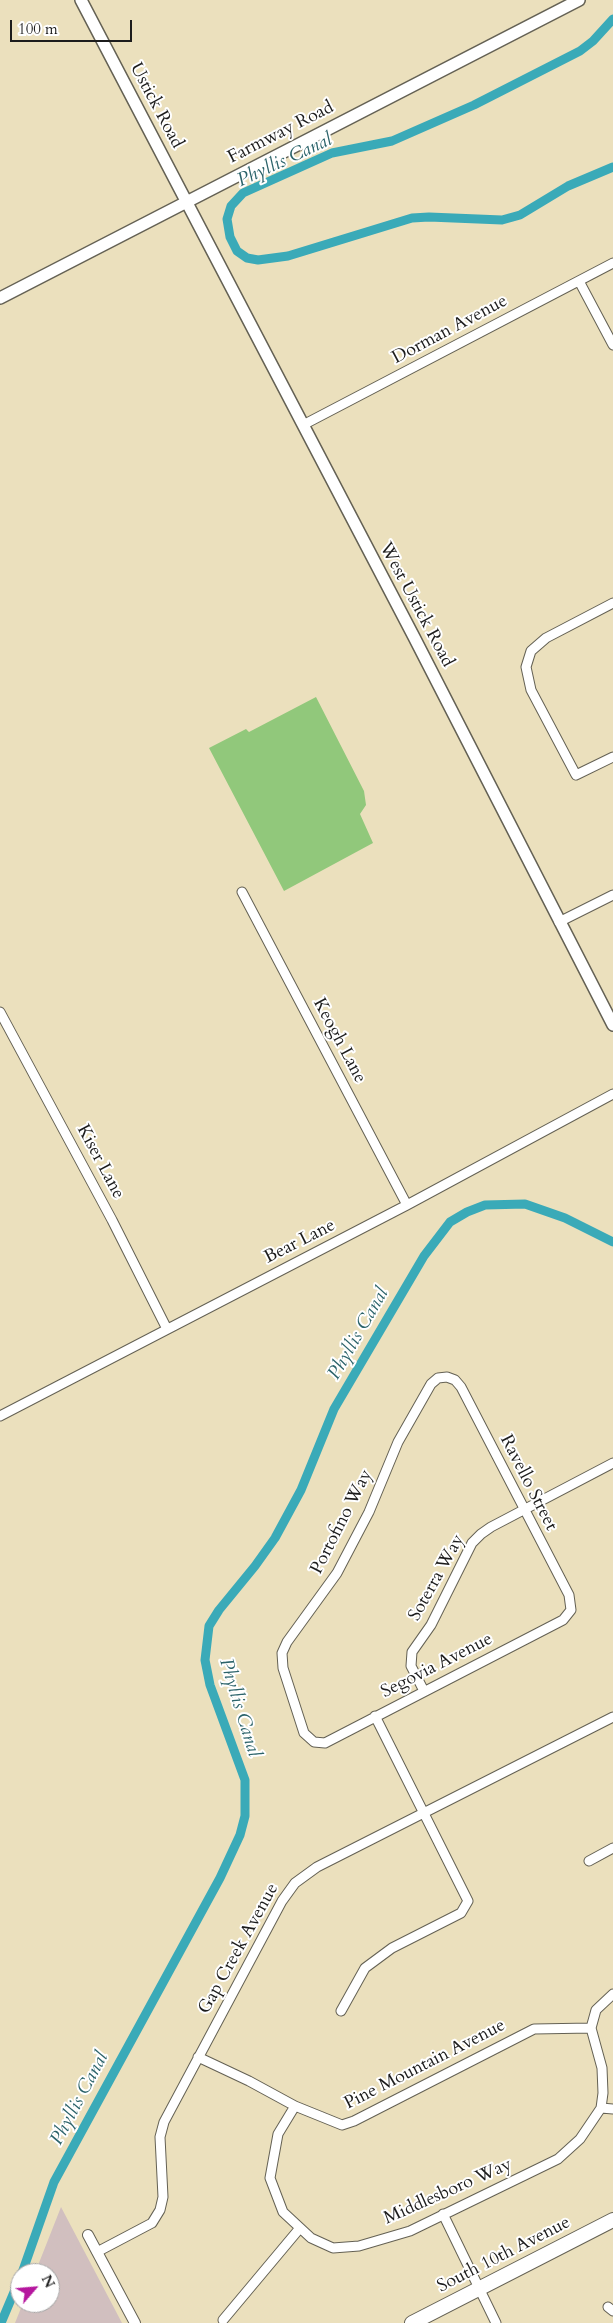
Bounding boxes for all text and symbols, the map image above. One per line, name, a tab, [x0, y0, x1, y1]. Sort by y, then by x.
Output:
scale bar	[12, 10, 135, 42]
text: 100 m	[18, 19, 58, 39]
street label: Ustick Road	[124, 60, 188, 152]
street label: Farmway Road	[224, 97, 338, 169]
water label: Phyllis Canal	[234, 129, 336, 193]
street label: Dorman Avenue	[389, 291, 511, 369]
street label: West Ustick Road	[374, 539, 458, 671]
street label: Keogh Lane	[308, 995, 370, 1087]
street label: Kiser Lane	[71, 1121, 129, 1203]
street label: Bear Lane	[261, 1215, 339, 1269]
water label: Phyllis Canal	[324, 1284, 394, 1384]
street label: Ravello Street	[495, 1432, 561, 1534]
street label: Portofino Way	[306, 1466, 378, 1578]
street label: Soterra Way	[404, 1531, 470, 1625]
street label: Segovia Avenue	[378, 1629, 496, 1703]
water label: Phyllis Canal	[213, 1656, 265, 1760]
street label: Gap Creek Avenue	[194, 1880, 284, 2018]
street label: Pine Mountain Avenue	[341, 2015, 509, 2115]
water label: Phyllis Canal	[46, 2049, 114, 2149]
street label: Middlesboro Way	[381, 2154, 515, 2230]
street label: South 10th Avenue	[434, 2212, 574, 2298]
north arrow	[10, 2263, 60, 2313]
text: N	[37, 2272, 59, 2291]

